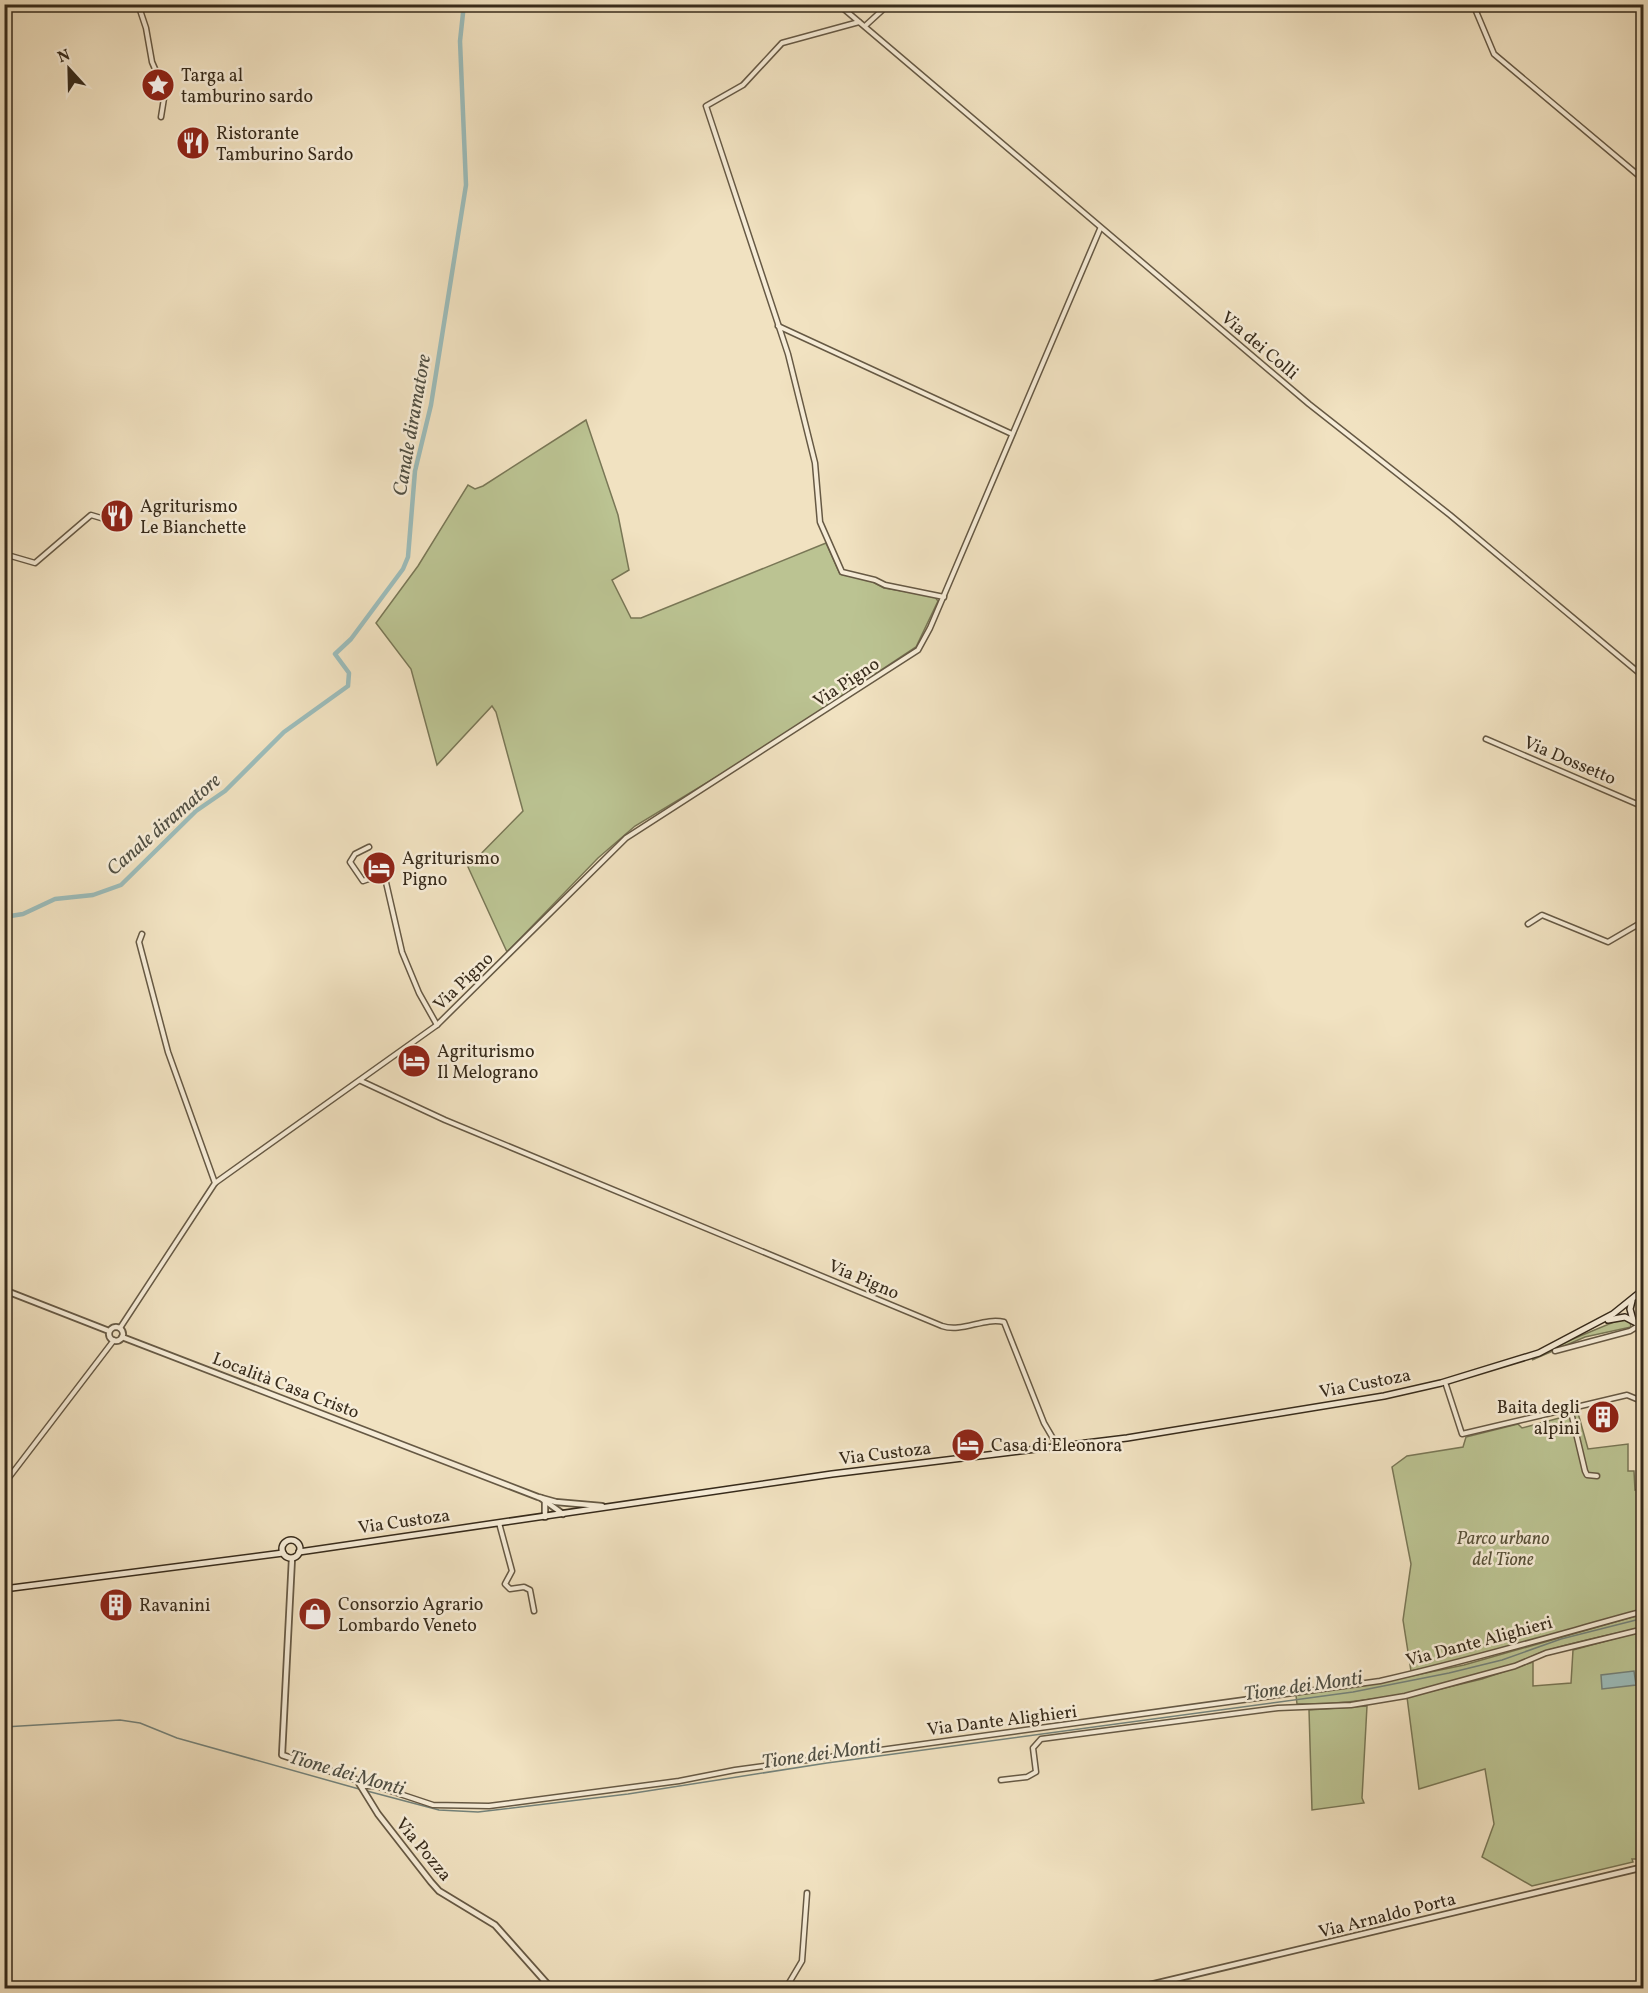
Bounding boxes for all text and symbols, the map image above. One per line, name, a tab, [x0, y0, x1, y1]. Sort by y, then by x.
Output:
north arrow	[39, 39, 99, 99]
text: N	[55, 44, 74, 69]
place label: Targa al tamburino sardo	[181, 64, 313, 110]
place icon: Targa al tamburino sardo	[140, 67, 176, 103]
place label: Ristorante Tamburino Sardo	[216, 122, 353, 168]
restaurant icon: Ristorante Tamburino Sardo	[175, 125, 211, 161]
street label: Via dei Colli	[1215, 306, 1303, 386]
water label: Canale diramatore	[387, 352, 439, 498]
place label: Agriturismo Le Bianchette	[140, 495, 246, 541]
restaurant icon: Agriturismo Le Bianchette	[99, 498, 135, 534]
street label: Via Pigno	[809, 652, 885, 714]
street label: Via Dossetto	[1519, 731, 1619, 792]
water label: Canale diramatore	[101, 767, 228, 883]
place label: Agriturismo Pigno	[402, 847, 499, 893]
hotel icon: Agriturismo Pigno	[361, 850, 397, 886]
street label: Via Pigno	[428, 947, 500, 1017]
place label: Agriturismo Il Melograno	[437, 1040, 538, 1086]
hotel icon: Agriturismo Il Melograno	[396, 1043, 432, 1079]
street label: Via Pigno	[824, 1254, 903, 1307]
street label: Località Casa Cristo	[208, 1347, 363, 1426]
street label: Via Custoza	[1317, 1363, 1413, 1406]
place label: Baita degli alpini	[1497, 1396, 1580, 1442]
building icon: Baita degli alpini	[1585, 1399, 1621, 1435]
hotel icon: Casa di Eleonora	[950, 1427, 986, 1463]
place label: Casa di Eleonora	[991, 1434, 1122, 1459]
street label: Via Custoza	[838, 1436, 933, 1473]
street label: Via Custoza	[357, 1504, 452, 1541]
park label: Parco urbano del Tione	[1457, 1527, 1549, 1573]
building icon: Ravanini	[98, 1587, 134, 1623]
place label: Consorzio Agrario Lombardo Veneto	[338, 1593, 483, 1639]
place label: Ravanini	[139, 1594, 211, 1619]
shop icon: Consorzio Agrario Lombardo Veneto	[297, 1596, 333, 1632]
street label: Via Dante Alighieri	[1403, 1611, 1555, 1674]
water label: Tione dei Monti	[1242, 1665, 1365, 1709]
street label: Via Dante Alighieri	[926, 1700, 1079, 1743]
water label: Tione dei Monti	[760, 1733, 883, 1777]
water label: Tione dei Monti	[285, 1744, 409, 1804]
street label: Via Pozza	[389, 1813, 457, 1887]
street label: Via Arnaldo Porta	[1316, 1887, 1459, 1946]

